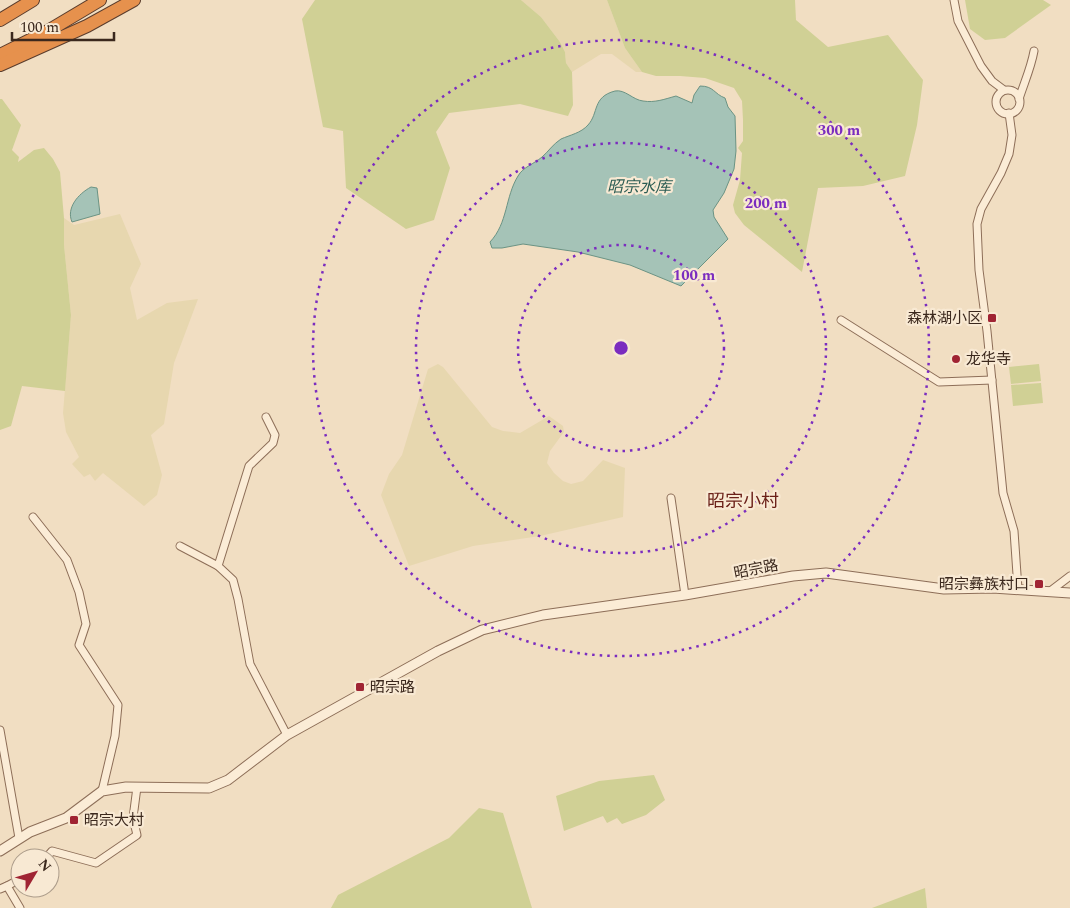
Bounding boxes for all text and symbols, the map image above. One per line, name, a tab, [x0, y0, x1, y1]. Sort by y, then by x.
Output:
scale bar	[12, 10, 115, 42]
text: 100 m	[20, 16, 59, 39]
text: 300 m	[818, 119, 861, 142]
water label: 昭宗水库	[607, 175, 674, 199]
text: 200 m	[745, 192, 788, 215]
text: 100 m	[673, 264, 716, 287]
place label: 森林湖小区	[907, 307, 982, 330]
marker: 森林湖小区	[986, 312, 998, 324]
centre of rings	[612, 339, 630, 357]
place label: 龙华寺	[966, 348, 1011, 371]
marker: 龙华寺	[950, 353, 962, 365]
district label: 昭宗小村	[707, 488, 779, 515]
street label: 昭宗路	[732, 554, 780, 585]
place label: 昭宗彝族村口	[939, 573, 1029, 596]
marker: 昭宗彝族村口	[1033, 578, 1045, 590]
place label: 昭宗路	[370, 676, 415, 699]
marker: 昭宗路	[354, 681, 366, 693]
place label: 昭宗大村	[84, 809, 144, 832]
marker: 昭宗大村	[68, 814, 80, 826]
north arrow	[10, 848, 60, 898]
text: N	[33, 854, 57, 876]

